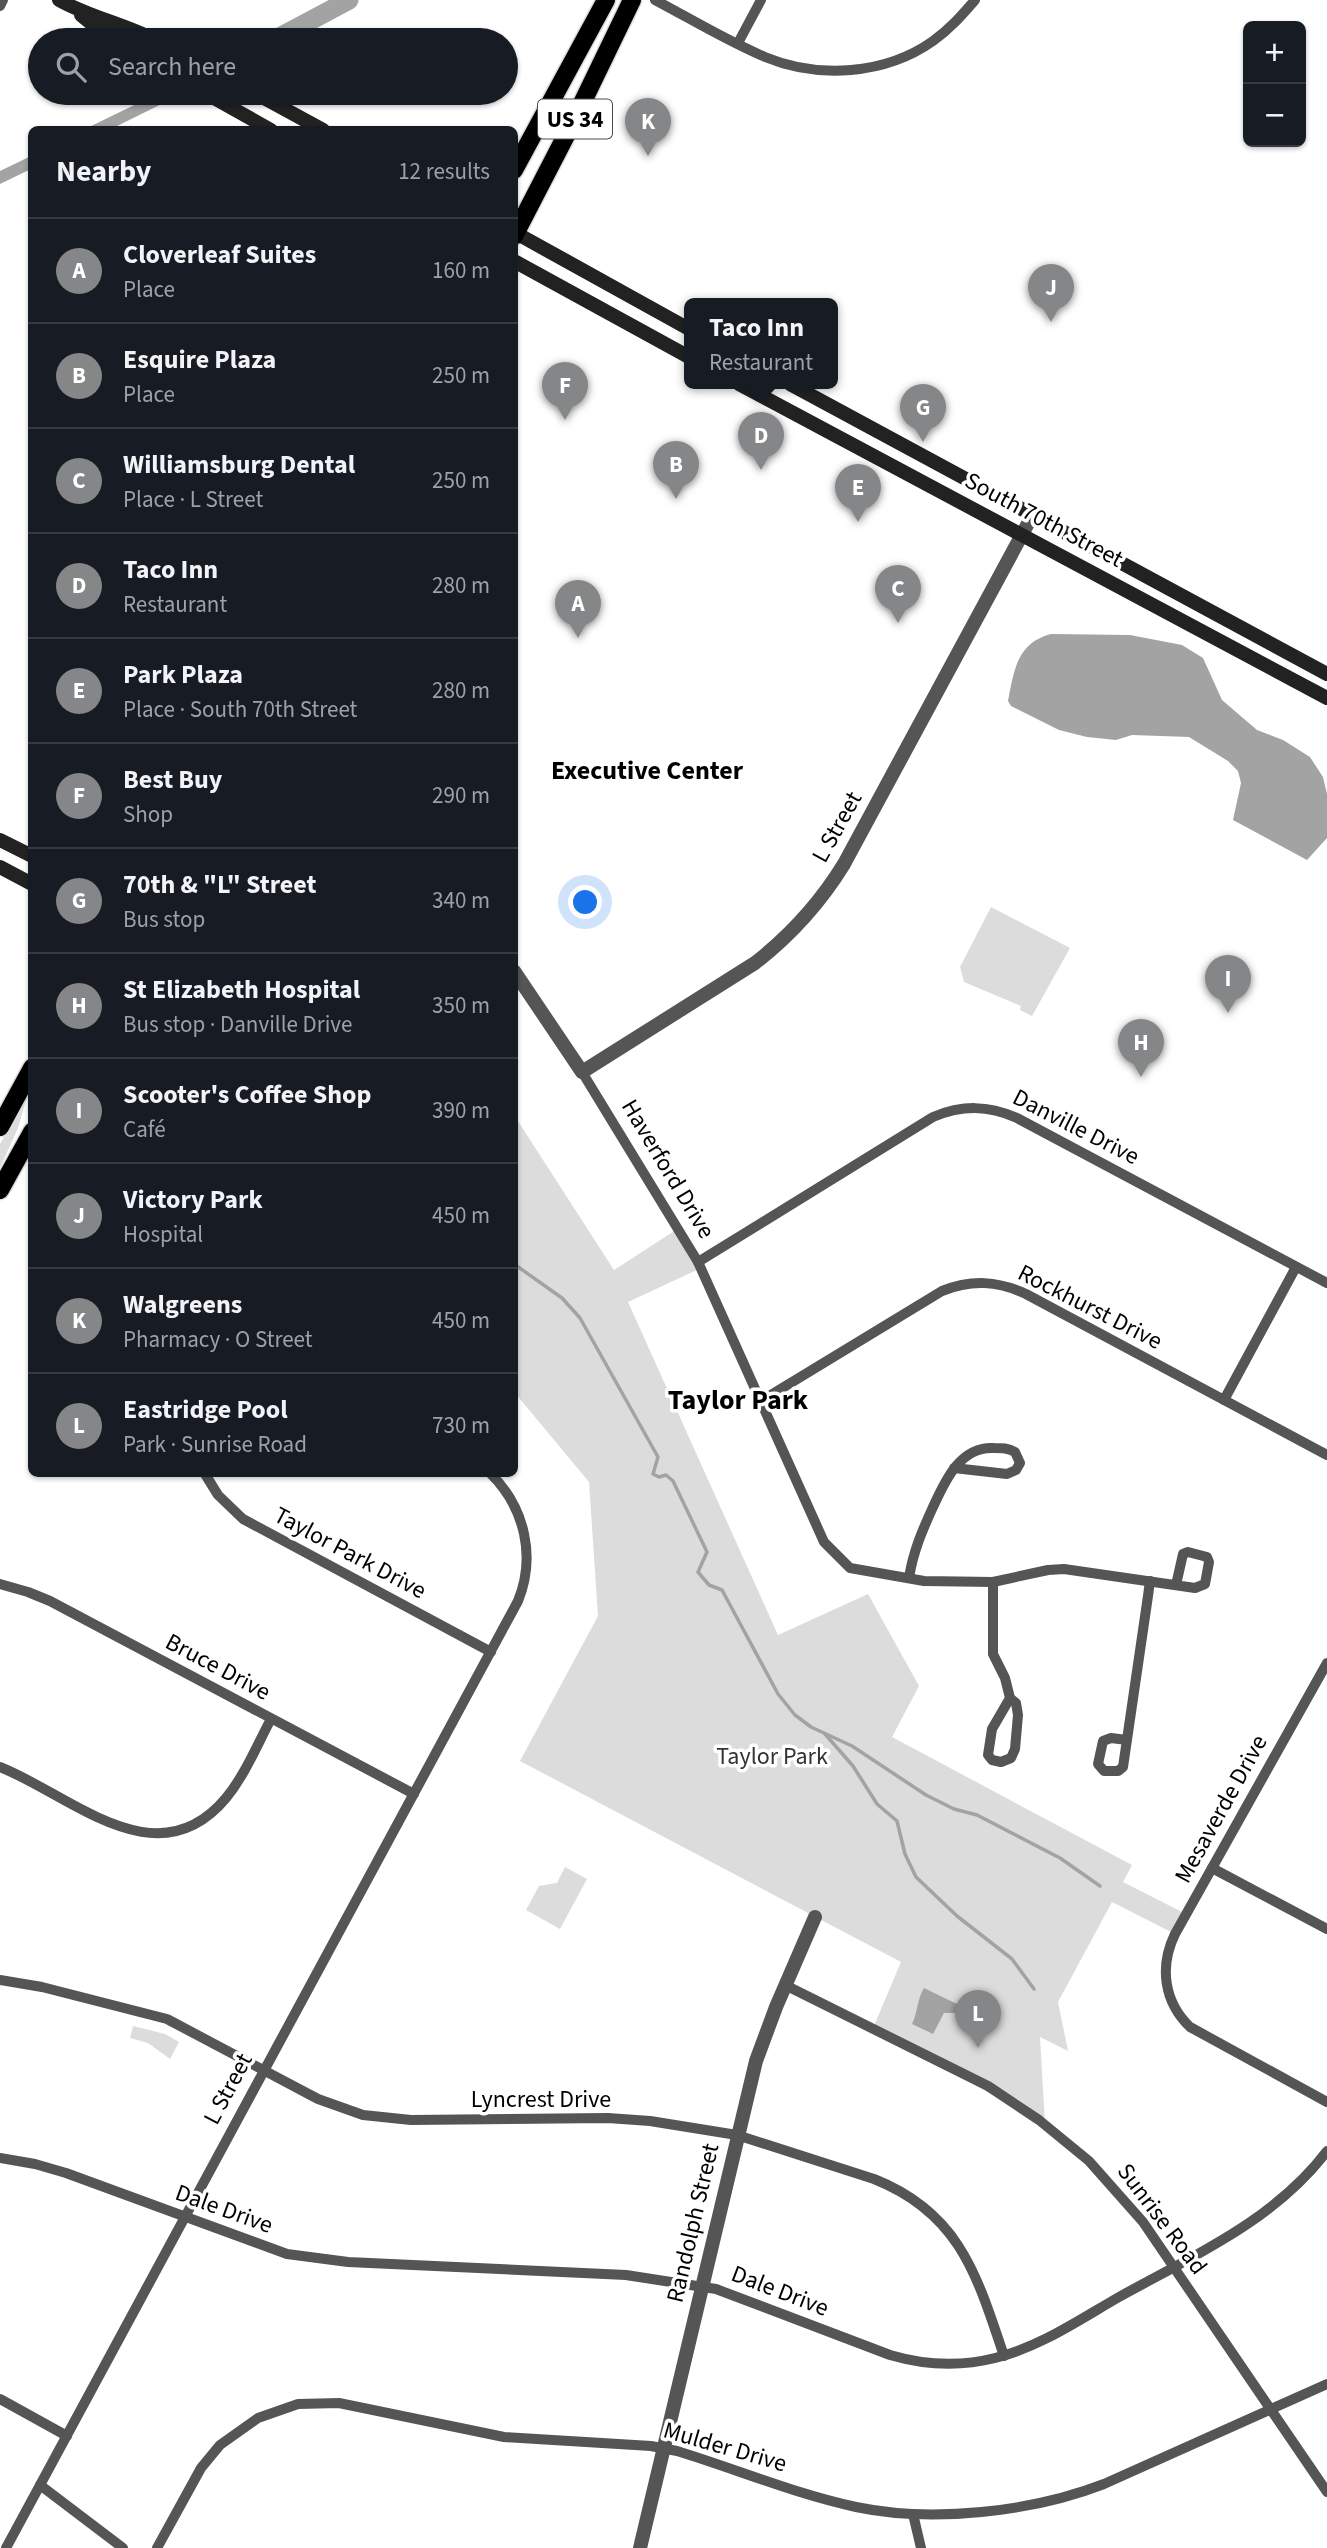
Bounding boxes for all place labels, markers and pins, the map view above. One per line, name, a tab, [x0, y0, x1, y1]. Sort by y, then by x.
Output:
pin: K	[625, 98, 671, 156]
pin: J	[1028, 264, 1074, 322]
pin: F	[542, 362, 588, 420]
pin: G	[900, 384, 946, 442]
pin: D	[738, 412, 784, 470]
pin: B	[653, 441, 699, 499]
pin: E	[835, 464, 881, 522]
pin: C	[875, 565, 921, 623]
pin: A	[555, 580, 601, 638]
pin: I	[1205, 955, 1251, 1013]
pin: H	[1118, 1019, 1164, 1077]
pin: L	[955, 1990, 1001, 2048]

